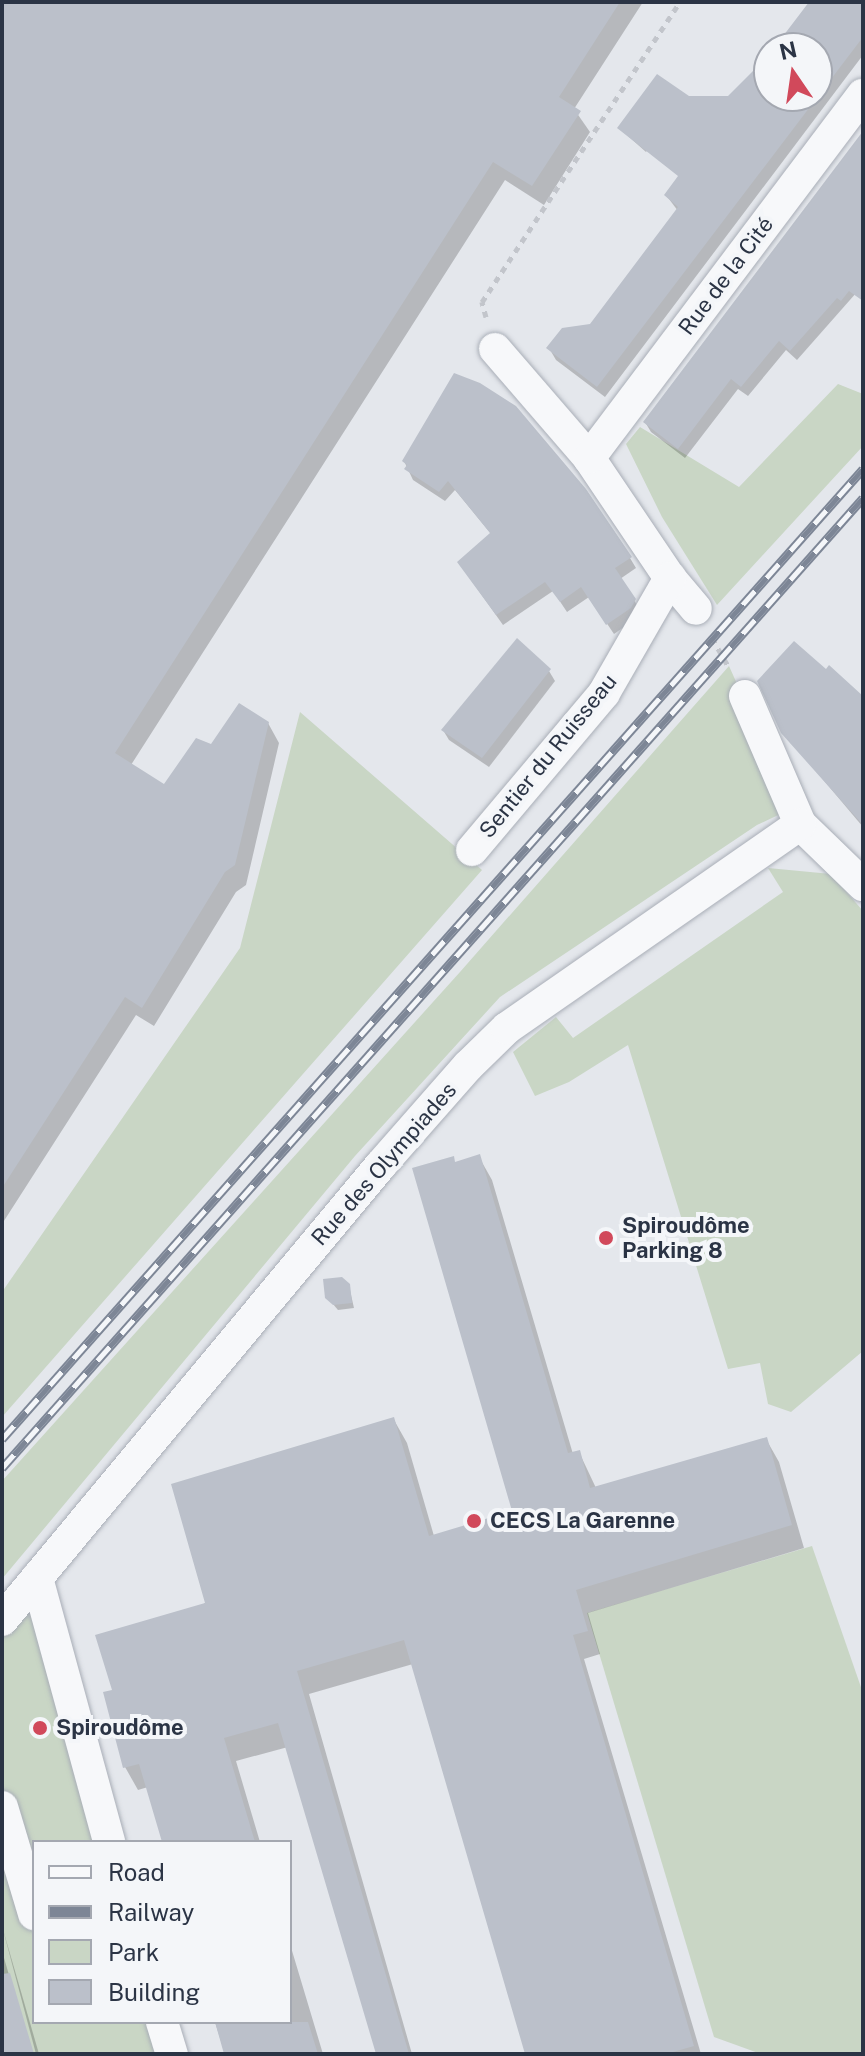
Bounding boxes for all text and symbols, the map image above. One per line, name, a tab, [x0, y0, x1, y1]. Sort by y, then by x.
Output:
north arrow	[753, 32, 833, 112]
text: N	[777, 36, 799, 65]
street label: Rue de la Cité	[673, 212, 779, 340]
street label: Sentier du Ruisseau	[474, 669, 622, 843]
street label: Rue des Olympiades	[306, 1077, 462, 1251]
place label: Spiroudôme Parking 8	[622, 1212, 750, 1264]
marker: Spiroudôme Parking 8	[597, 1229, 615, 1247]
place label: CECS La Garenne	[490, 1508, 675, 1534]
marker: CECS La Garenne	[465, 1512, 483, 1530]
place label: Spiroudôme	[56, 1715, 184, 1741]
marker: Spiroudôme	[31, 1719, 49, 1737]
legend	[32, 1840, 292, 2024]
text: Road	[108, 1858, 165, 1886]
text: Railway	[108, 1898, 194, 1926]
text: Park	[108, 1938, 159, 1966]
text: Building	[108, 1978, 200, 2006]

